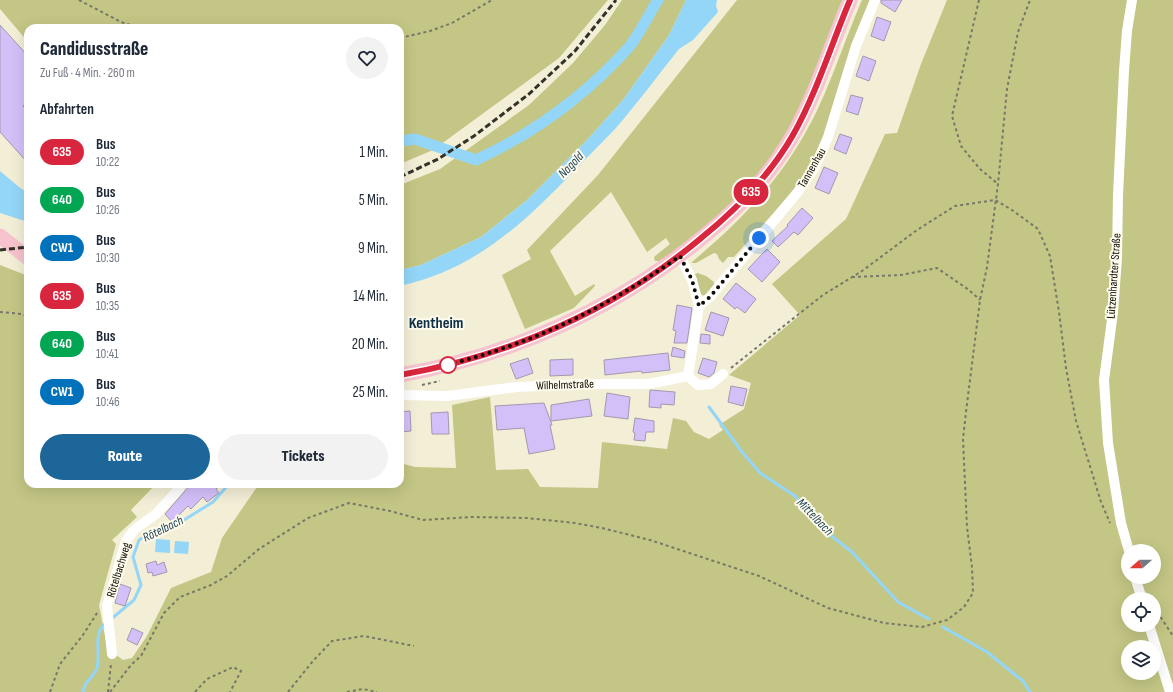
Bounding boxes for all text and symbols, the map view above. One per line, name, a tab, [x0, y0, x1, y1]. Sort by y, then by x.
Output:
button: heart	[346, 37, 388, 79]
text: Candidusstraße	[40, 38, 148, 61]
text: Zu Fuß · 4 Min. · 260 m	[40, 65, 135, 81]
text: Abfahrten	[40, 100, 94, 119]
text: Bus	[96, 135, 115, 154]
text: 635	[52, 143, 72, 160]
text: 1 Min.	[359, 143, 388, 162]
street label: Tannenhau	[795, 145, 829, 191]
water label: Nagold	[555, 148, 588, 181]
text: 10:22	[96, 154, 119, 170]
line badge: 635	[728, 179, 774, 205]
text: Bus	[96, 183, 115, 202]
text: 635	[741, 183, 761, 200]
text: 640	[52, 191, 72, 208]
text: 5 Min.	[359, 191, 388, 210]
text: 10:26	[96, 202, 120, 218]
your location	[749, 228, 769, 248]
text: Bus	[96, 231, 115, 250]
street label: Lützenhardter Straße	[1104, 233, 1124, 319]
text: CW1	[51, 239, 73, 256]
text: 9 Min.	[358, 239, 388, 258]
text: 10:30	[96, 250, 120, 266]
text: Bus	[96, 279, 115, 298]
text: 635	[52, 287, 72, 304]
text: 14 Min.	[353, 287, 388, 306]
text: 10:35	[96, 298, 119, 314]
district label: Kentheim	[409, 314, 463, 333]
text: Bus	[96, 327, 115, 346]
text: 640	[52, 335, 72, 352]
text: 20 Min.	[352, 335, 388, 354]
text: 10:41	[96, 346, 119, 362]
unlabelled marker	[439, 356, 457, 374]
text: Bus	[96, 375, 115, 394]
street label: Wilhelmstraße	[536, 376, 594, 394]
text: CW1	[51, 383, 73, 400]
text: 25 Min.	[352, 383, 388, 402]
text: 10:46	[96, 394, 120, 410]
button: Route	[40, 434, 210, 480]
button: Tickets	[218, 434, 388, 480]
water label: Mittelbach	[793, 495, 837, 540]
water label: Rötelbach	[140, 512, 186, 546]
street label: Rötelbachweg	[104, 540, 135, 599]
north arrow	[1121, 544, 1161, 584]
map controls	[1121, 544, 1161, 680]
button: locate	[1121, 592, 1161, 632]
button: layers	[1121, 640, 1161, 680]

